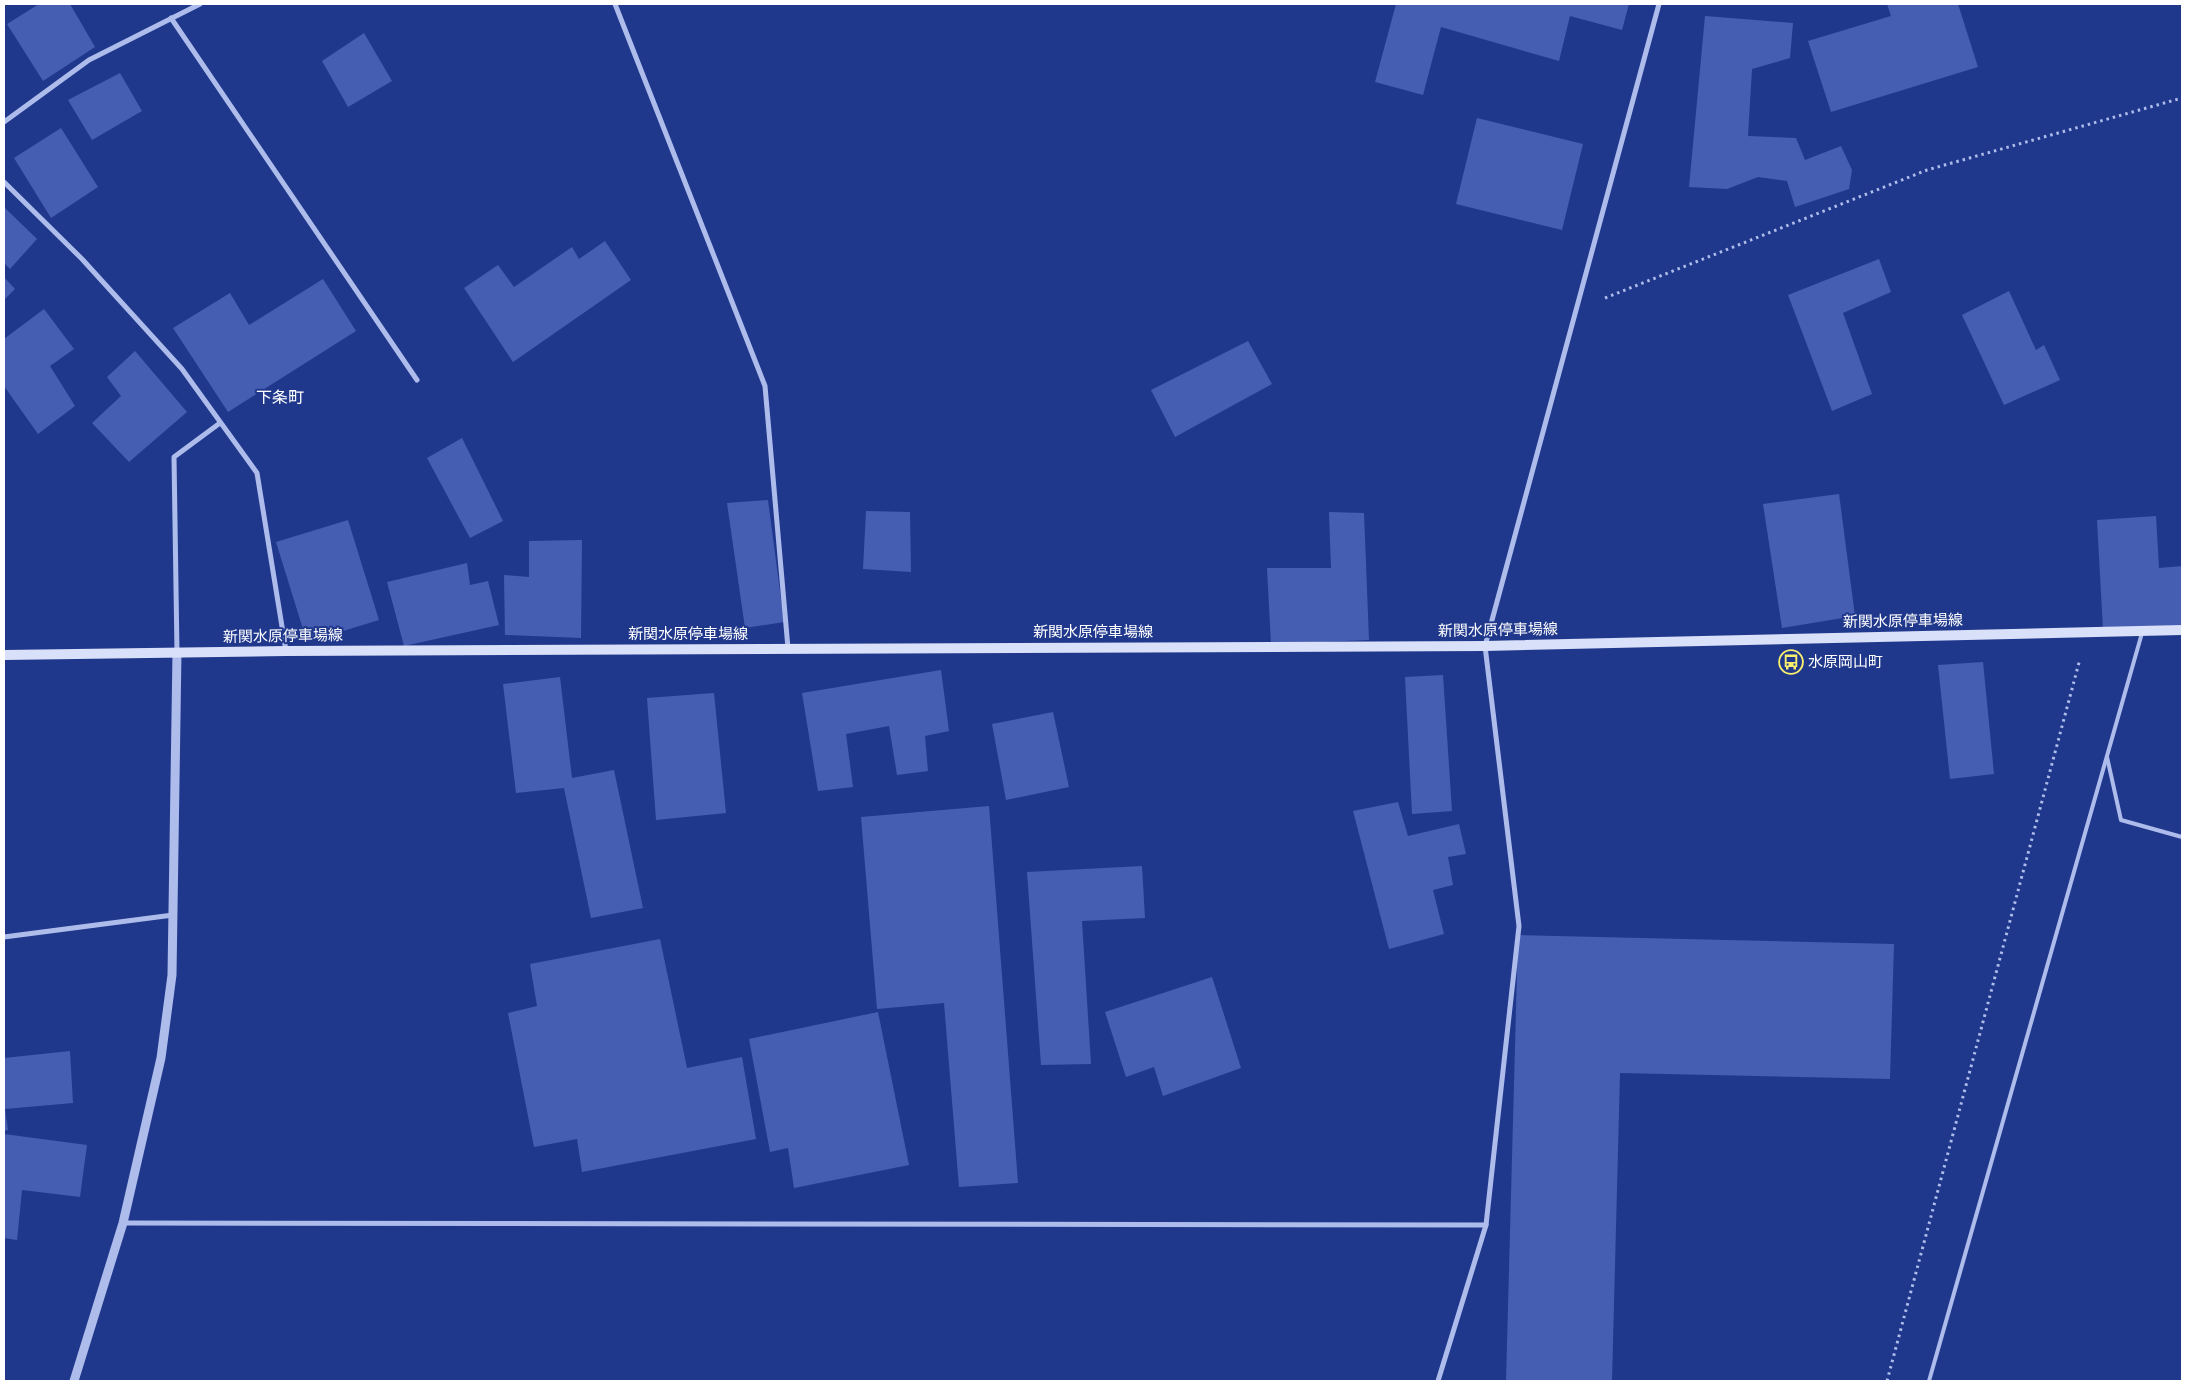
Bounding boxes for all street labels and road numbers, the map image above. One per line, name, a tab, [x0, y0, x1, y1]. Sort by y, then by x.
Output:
street label: 新関水原停車場線	[1843, 611, 1963, 631]
street label: 新関水原停車場線	[1438, 620, 1558, 640]
street label: 新関水原停車場線	[1033, 623, 1153, 641]
street label: 新関水原停車場線	[628, 625, 748, 643]
street label: 新関水原停車場線	[223, 626, 343, 646]

